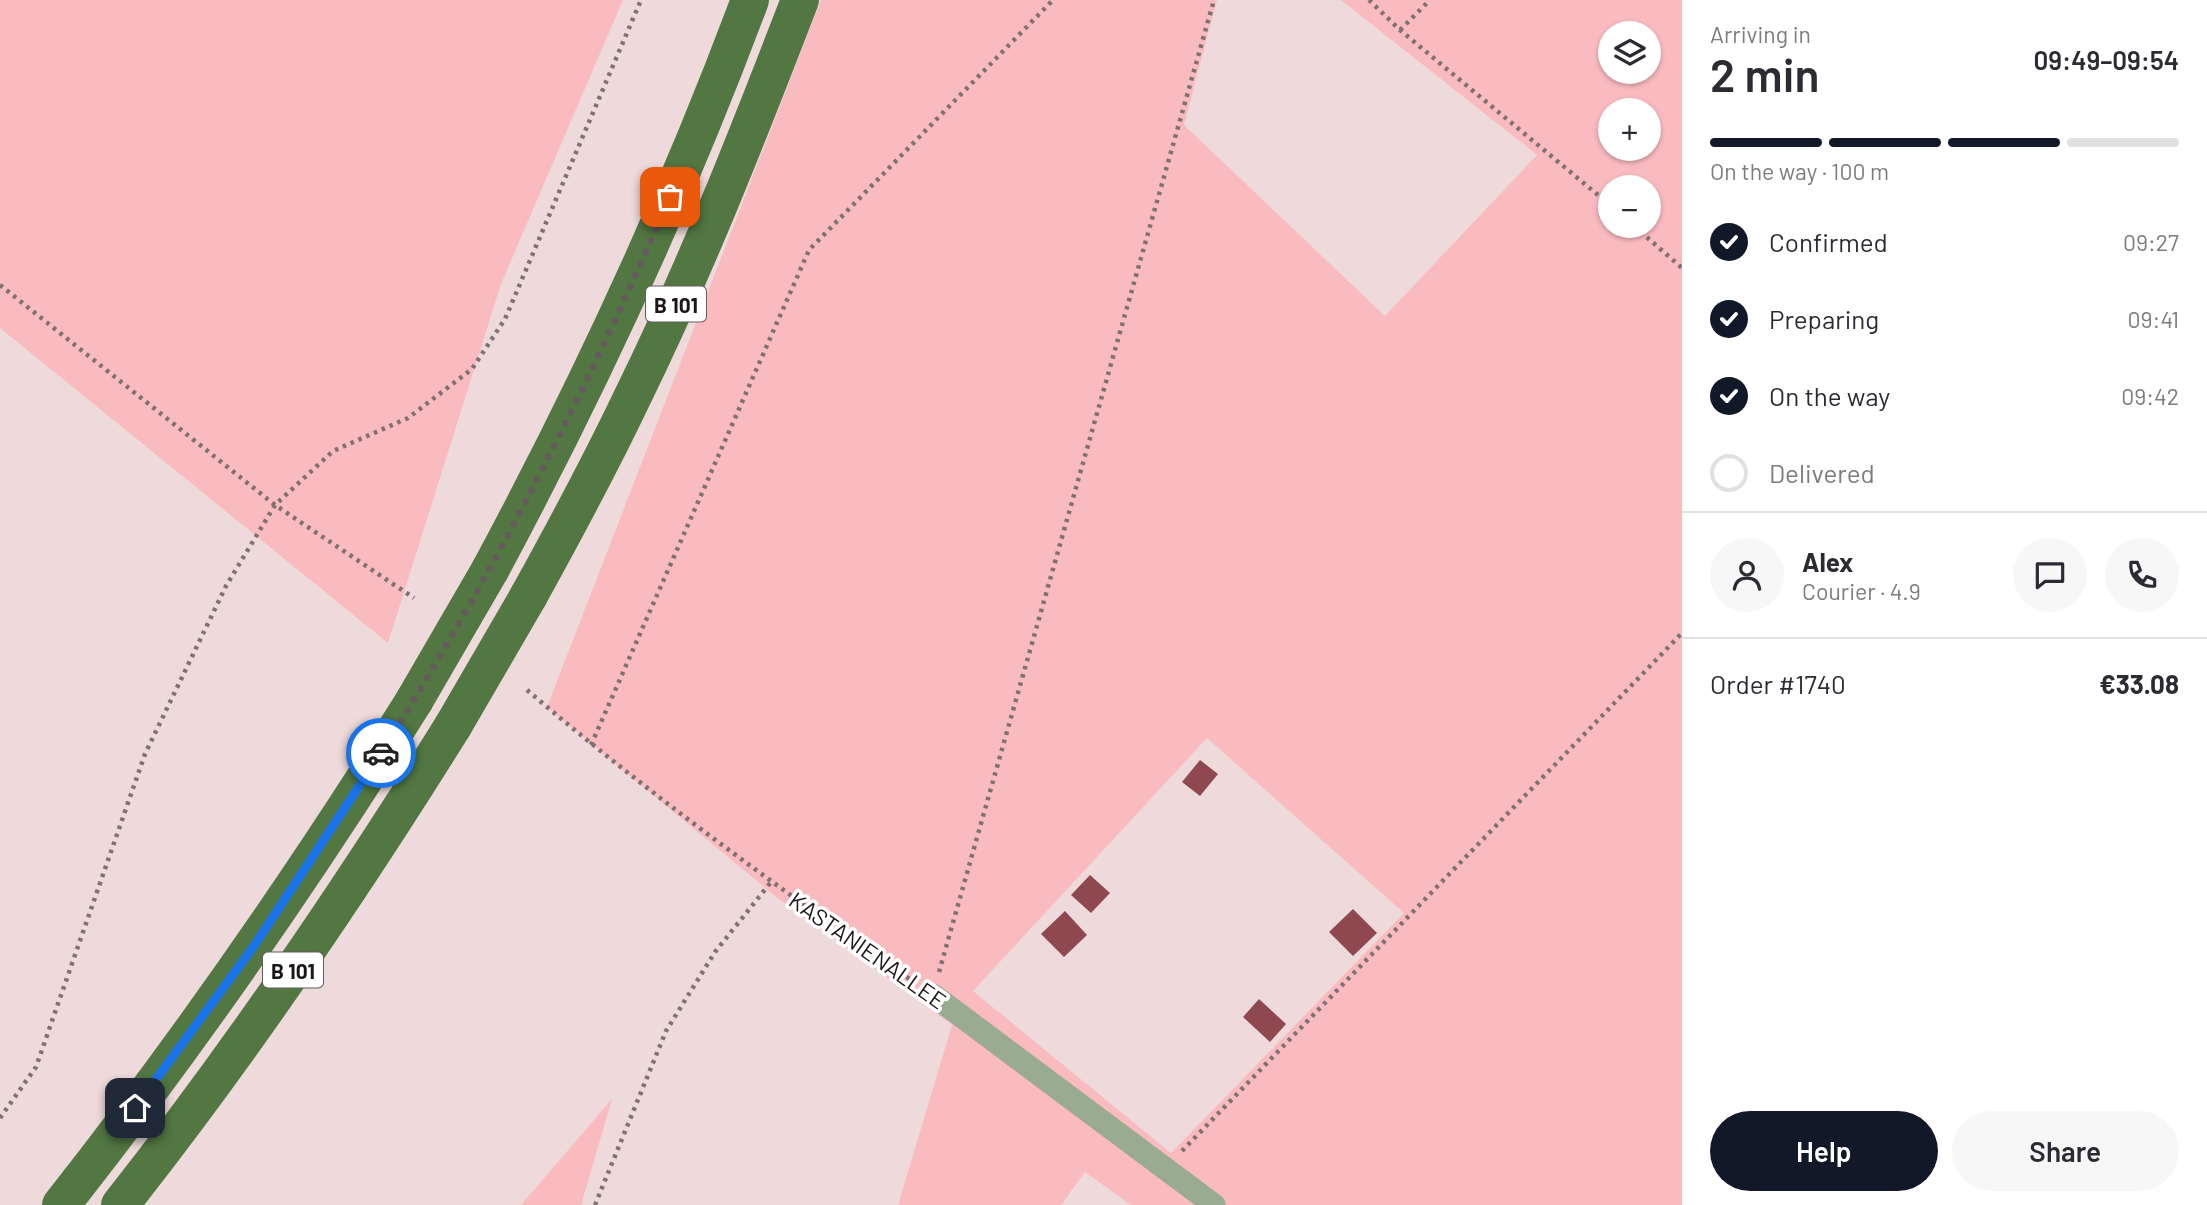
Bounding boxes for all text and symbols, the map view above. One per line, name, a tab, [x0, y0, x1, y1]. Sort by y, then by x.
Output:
text: Arriving in	[1710, 20, 1811, 48]
map controls	[1598, 21, 1661, 238]
button: layers	[1598, 21, 1661, 84]
text: 09:49–09:54	[2034, 44, 2179, 75]
text: 2 min	[1710, 46, 1819, 101]
button: +	[1598, 98, 1661, 161]
text: On the way · 100 m	[1710, 157, 1889, 185]
pin	[640, 167, 700, 227]
button: −	[1598, 175, 1661, 238]
icon: bag	[651, 178, 689, 216]
icon: check	[1710, 223, 1748, 261]
text: Confirmed	[1769, 226, 1888, 257]
text: 09:27	[2123, 228, 2179, 256]
road number: B 101	[646, 286, 706, 322]
icon: check	[1710, 300, 1748, 338]
text: Preparing	[1769, 303, 1879, 334]
text: 09:41	[2128, 305, 2179, 333]
icon: check	[1710, 377, 1748, 415]
text: On the way	[1769, 380, 1890, 411]
text: 09:42	[2121, 382, 2179, 410]
text: Delivered	[1769, 457, 1875, 488]
button: person	[1710, 538, 1784, 612]
button: chat	[2013, 538, 2087, 612]
button: phone	[2105, 538, 2179, 612]
text: Alex	[1802, 546, 1853, 577]
text: Courier · 4.9	[1802, 577, 1921, 605]
text: Order #1740	[1710, 668, 1846, 699]
text: €33.08	[2099, 668, 2179, 699]
courier	[346, 718, 416, 788]
icon: car	[362, 734, 400, 772]
street label: KASTANIENALLEE	[784, 885, 952, 1015]
road number: B 101	[263, 953, 323, 988]
pin	[105, 1078, 165, 1138]
icon: home	[116, 1089, 154, 1127]
button: Help	[1710, 1111, 1938, 1191]
button: Share	[1952, 1111, 2179, 1191]

